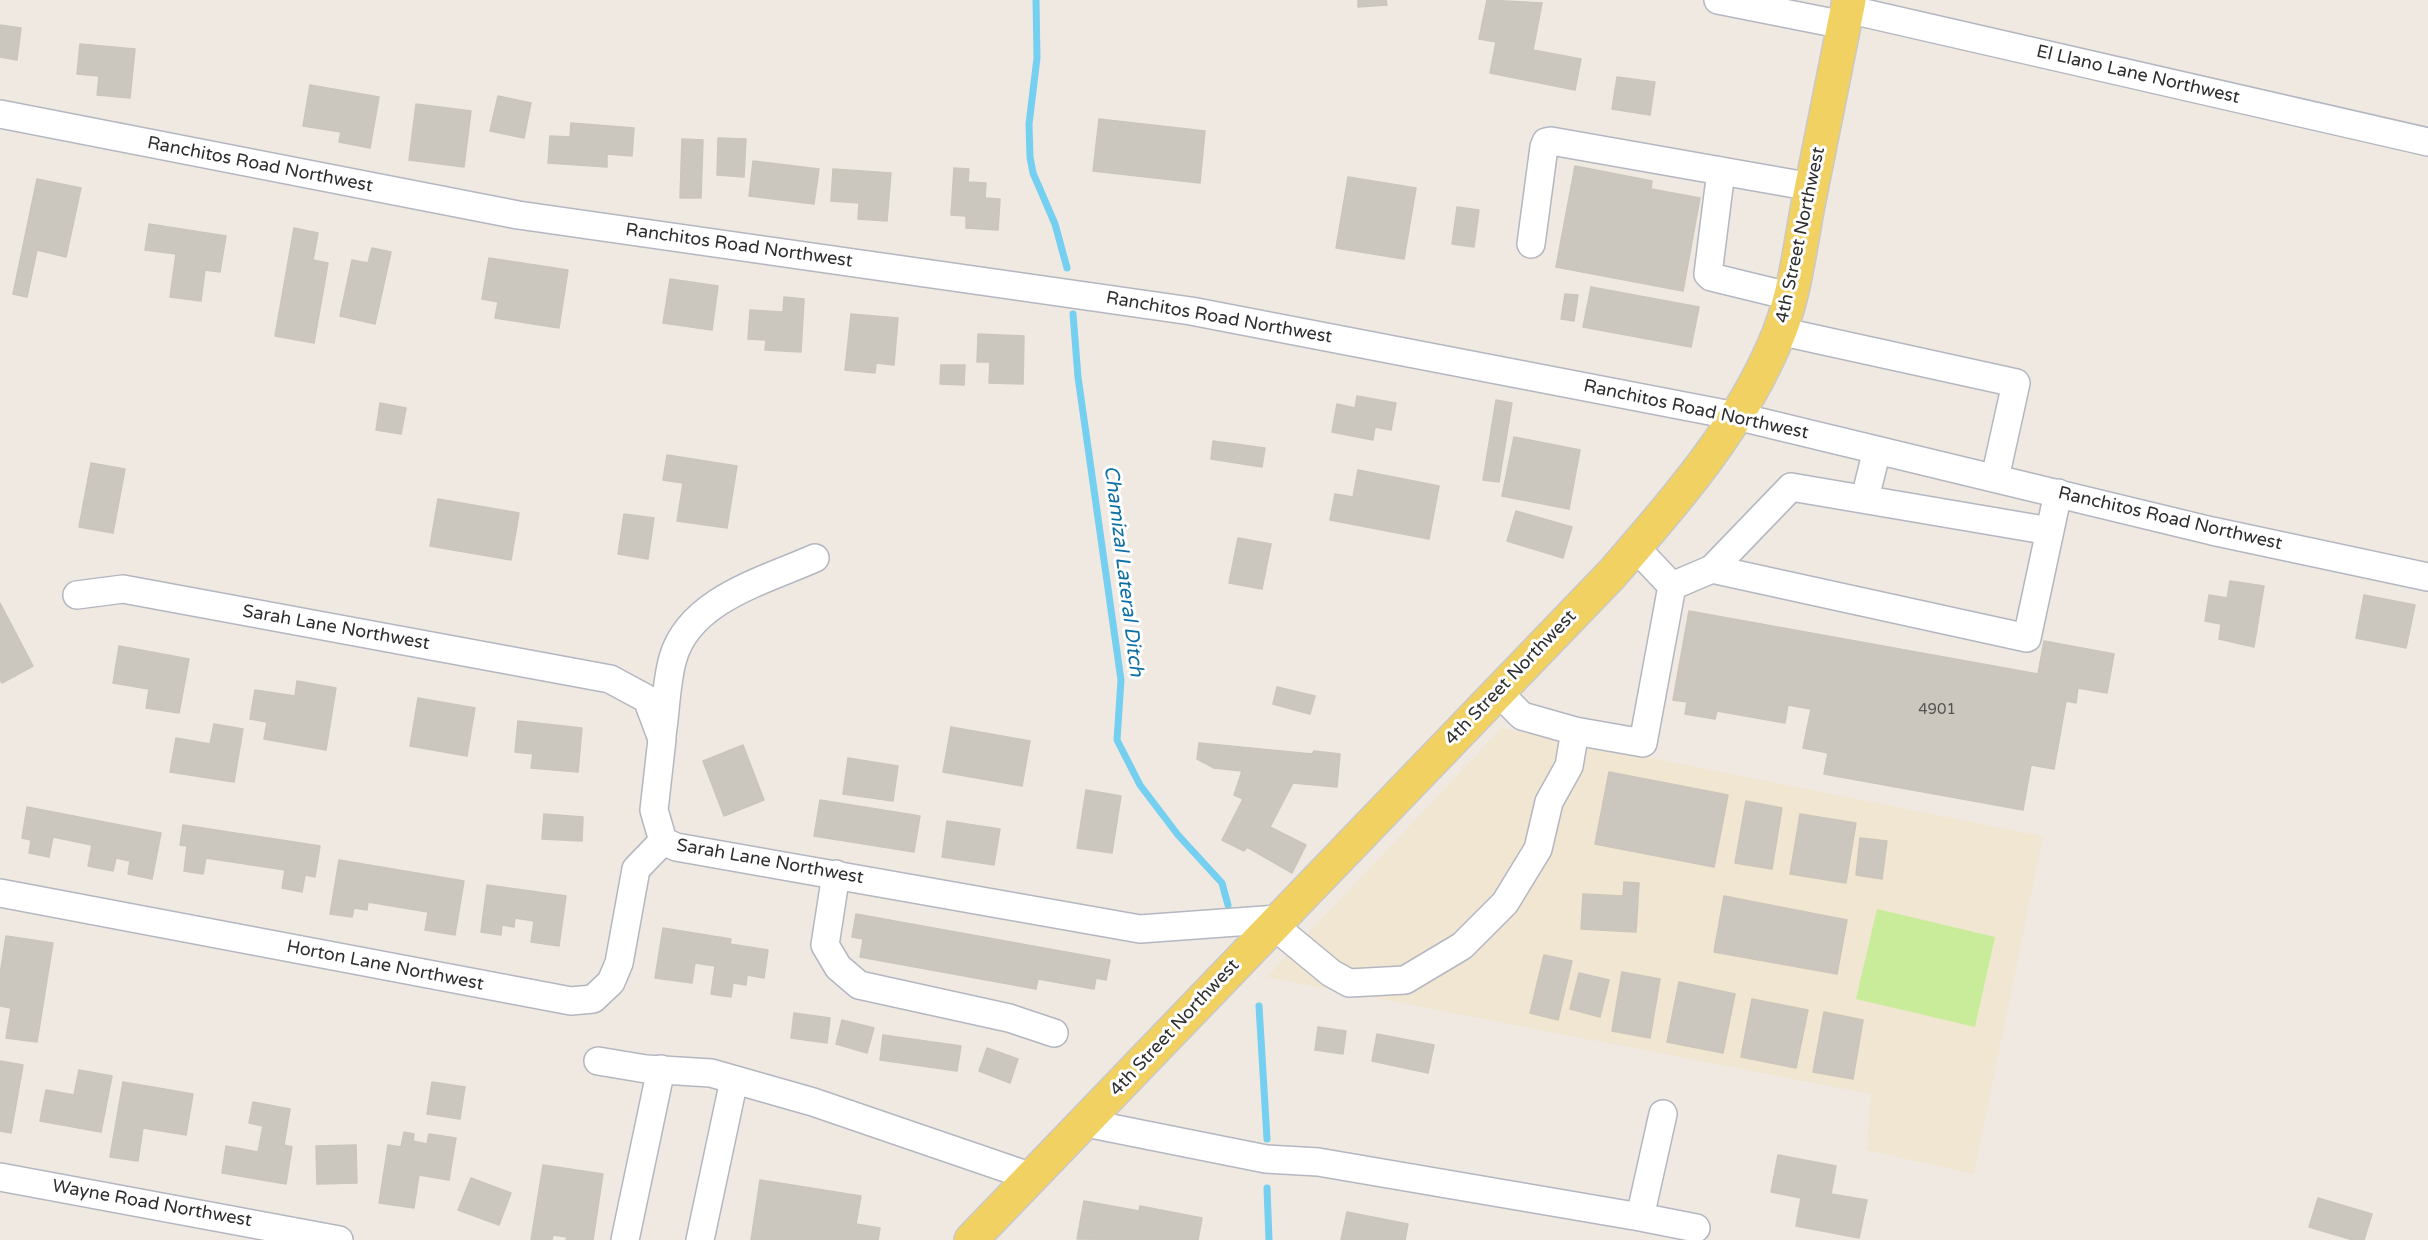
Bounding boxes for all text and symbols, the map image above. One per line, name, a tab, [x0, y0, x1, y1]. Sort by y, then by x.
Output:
street label: El Llano Lane Northwest	[2034, 41, 2242, 109]
street label: Ranchitos Road Northwest	[145, 133, 375, 197]
street label: 4th Street Northwest	[1772, 145, 1830, 325]
street label: Ranchitos Road Northwest	[624, 219, 854, 273]
street label: Ranchitos Road Northwest	[1104, 287, 1334, 349]
street label: Ranchitos Road Northwest	[1582, 376, 1810, 444]
water label: Chamizal Lateral Ditch	[1098, 464, 1148, 678]
street label: Ranchitos Road Northwest	[2056, 483, 2284, 555]
street label: Sarah Lane Northwest	[241, 601, 431, 655]
street label: 4th Street Northwest	[1441, 606, 1581, 750]
house number: 4901	[1918, 701, 1956, 719]
street label: Sarah Lane Northwest	[675, 835, 865, 889]
street label: Horton Lane Northwest	[285, 936, 485, 996]
street label: 4th Street Northwest	[1106, 955, 1244, 1101]
street label: Wayne Road Northwest	[51, 1176, 253, 1232]

